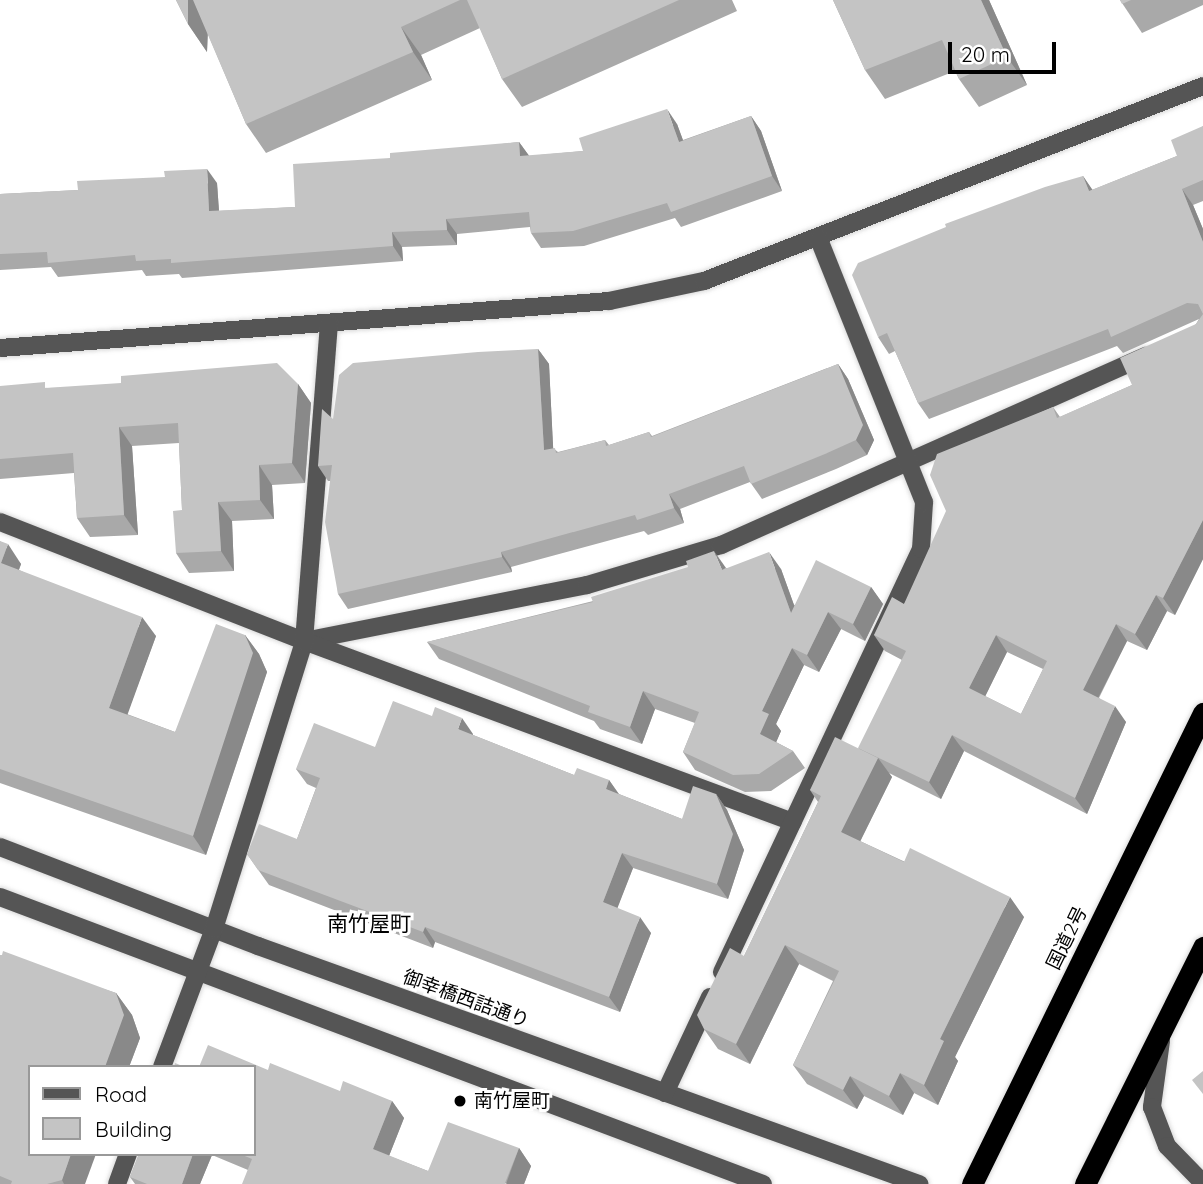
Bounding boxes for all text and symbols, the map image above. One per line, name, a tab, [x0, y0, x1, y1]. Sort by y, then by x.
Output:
scale bar	[951, 28, 1060, 72]
text: 20 m	[961, 41, 1010, 67]
street label: 国道2号	[1042, 903, 1092, 973]
district label: 南竹屋町	[327, 910, 411, 936]
street label: 御幸橋西詰通り	[400, 966, 532, 1032]
legend	[28, 1065, 256, 1156]
text: Road	[95, 1081, 147, 1107]
place label: 南竹屋町	[474, 1090, 550, 1112]
marker: 南竹屋町	[452, 1093, 468, 1109]
text: Building	[95, 1116, 172, 1142]

